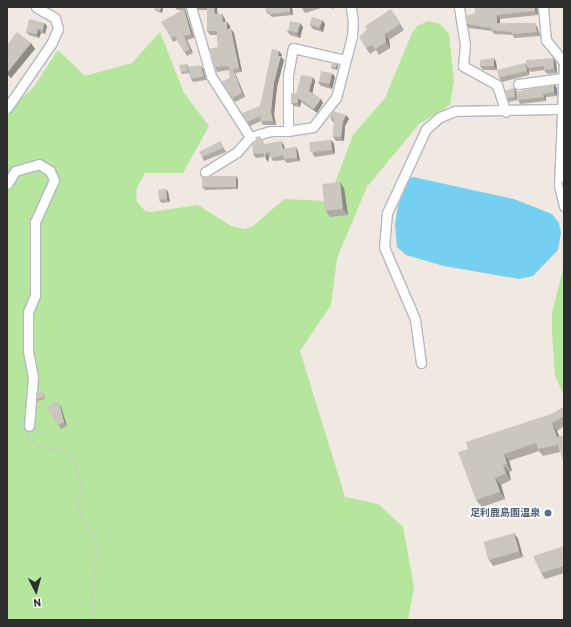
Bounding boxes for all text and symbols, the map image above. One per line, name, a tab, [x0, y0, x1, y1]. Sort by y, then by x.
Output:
place label: 足利鹿島園温泉	[470, 507, 540, 519]
marker: 足利鹿島園温泉	[543, 508, 553, 518]
north arrow	[16, 571, 56, 611]
text: N	[33, 597, 42, 610]

